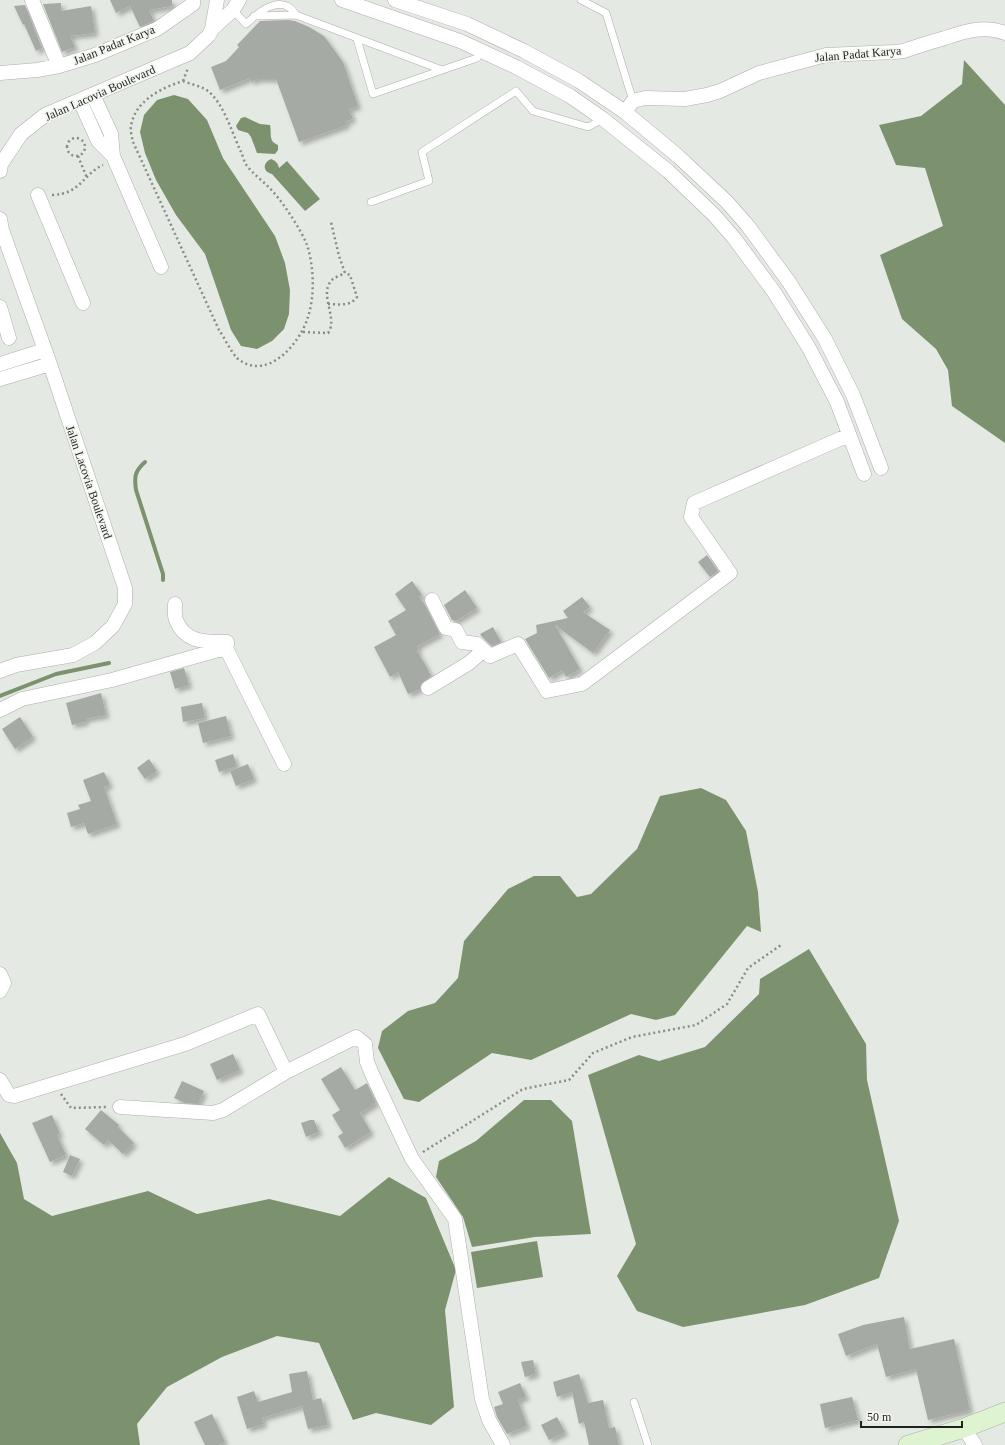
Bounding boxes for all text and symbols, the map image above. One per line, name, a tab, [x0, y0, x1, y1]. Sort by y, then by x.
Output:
street label: Jalan Padat Karya	[71, 22, 157, 68]
street label: Jalan Padat Karya	[814, 43, 902, 65]
street label: Jalan Lacovia Boulevard	[43, 62, 157, 124]
street label: Jalan Lacovia Boulevard	[63, 423, 115, 541]
scale bar	[861, 1403, 962, 1429]
text: 50 m	[867, 1410, 892, 1424]

